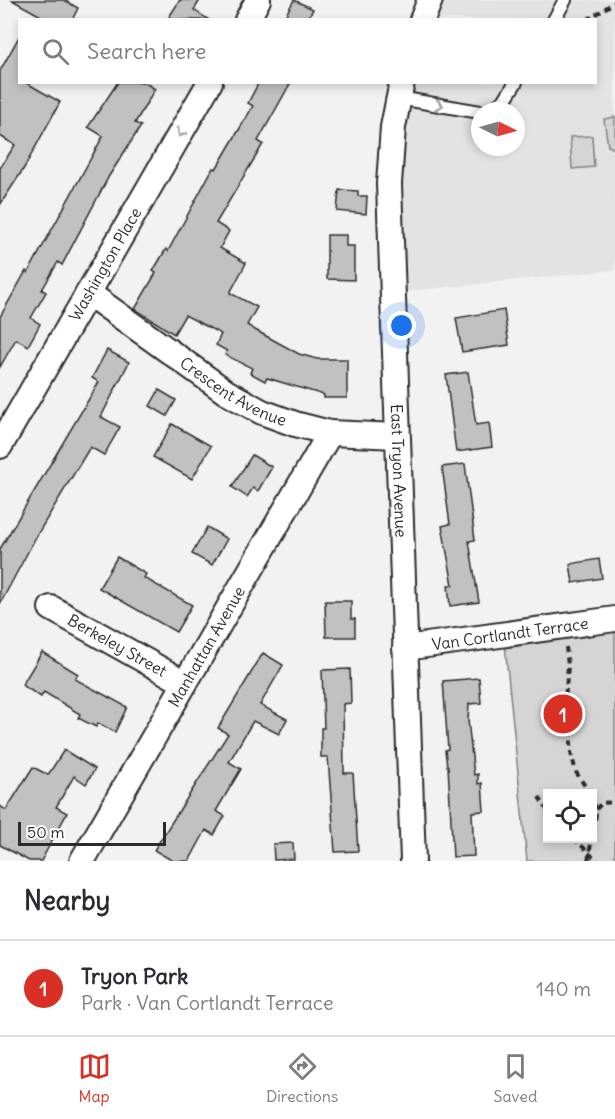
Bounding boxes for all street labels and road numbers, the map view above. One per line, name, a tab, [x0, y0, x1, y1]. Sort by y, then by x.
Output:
street label: Washington Place	[64, 204, 146, 324]
street label: Crescent Avenue	[176, 352, 289, 430]
street label: East Tryon Avenue	[387, 404, 412, 538]
street label: Manhattan Avenue	[164, 582, 249, 710]
street label: Berkeley Street	[64, 609, 171, 681]
street label: Van Cortlandt Terrace	[430, 613, 590, 654]

